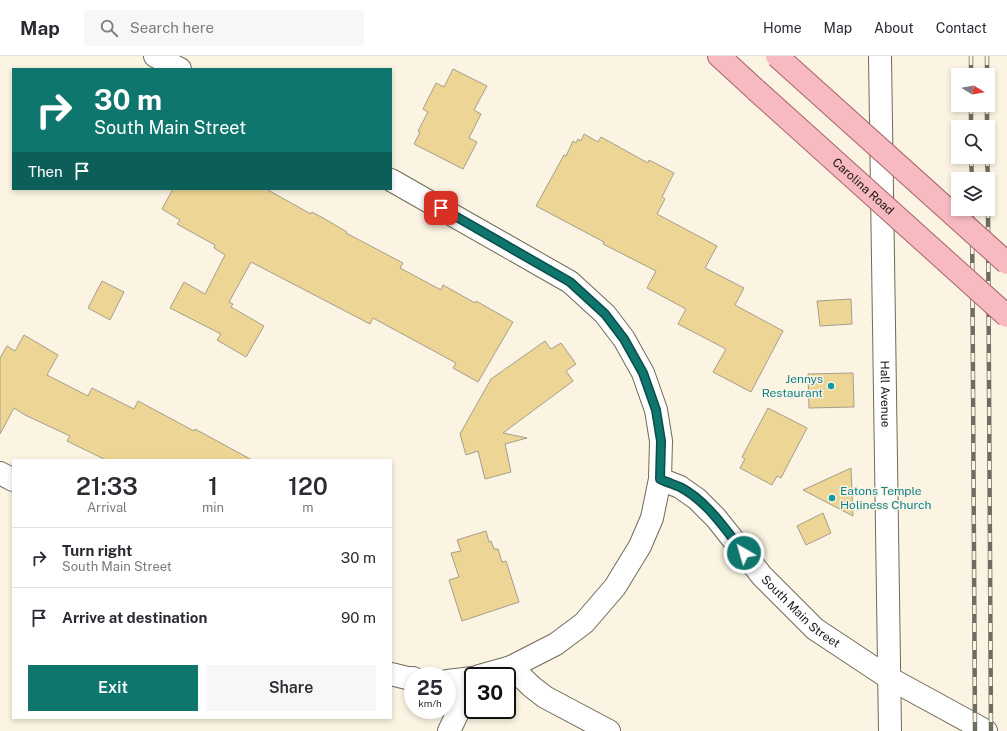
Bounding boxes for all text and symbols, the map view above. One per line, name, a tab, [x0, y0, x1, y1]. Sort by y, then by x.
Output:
search box	[84, 10, 364, 46]
text: Map	[20, 17, 60, 39]
icon: search	[98, 17, 120, 39]
text: Search here	[130, 19, 214, 36]
text: Home	[763, 20, 802, 36]
text: Map	[824, 20, 852, 36]
text: About	[874, 20, 914, 36]
text: Contact	[936, 20, 987, 36]
north arrow	[951, 68, 995, 112]
map controls	[951, 68, 995, 216]
text: 30 m	[94, 83, 162, 116]
icon: right	[28, 84, 80, 136]
text: South Main Street	[94, 117, 246, 138]
button: search	[951, 120, 995, 164]
street label: Carolina Road	[829, 155, 897, 218]
icon: arrive	[71, 160, 93, 182]
text: Then	[28, 163, 63, 180]
button: layers	[951, 172, 995, 216]
pin	[424, 191, 458, 225]
icon: arrive	[430, 197, 452, 219]
street label: Hall Avenue	[878, 360, 893, 428]
place label: Jennys Restaurant	[762, 372, 823, 400]
marker: Jennys Restaurant	[826, 381, 836, 391]
text: 21:33	[76, 472, 138, 500]
text: 1	[208, 472, 218, 500]
text: 120	[288, 472, 328, 500]
place label: Eatons Temple Holiness Church	[840, 484, 931, 512]
marker: Eatons Temple Holiness Church	[827, 493, 837, 503]
text: Arrival	[87, 500, 127, 515]
text: min	[202, 500, 224, 515]
text: m	[302, 500, 314, 515]
position arrow	[723, 532, 765, 574]
text: Turn right	[62, 542, 132, 559]
icon: right	[28, 547, 50, 569]
text: 30 m	[341, 549, 376, 566]
text: South Main Street	[62, 559, 172, 574]
street label: South Main Street	[758, 572, 843, 651]
icon: arrive	[28, 607, 50, 629]
text: Arrive at destination	[62, 609, 207, 626]
text: 90 m	[341, 609, 376, 626]
button: Exit	[28, 665, 198, 711]
button: Share	[206, 665, 376, 711]
speed limit sign: 30	[464, 667, 516, 719]
text: 25	[417, 676, 443, 700]
text: km/h	[418, 697, 442, 709]

